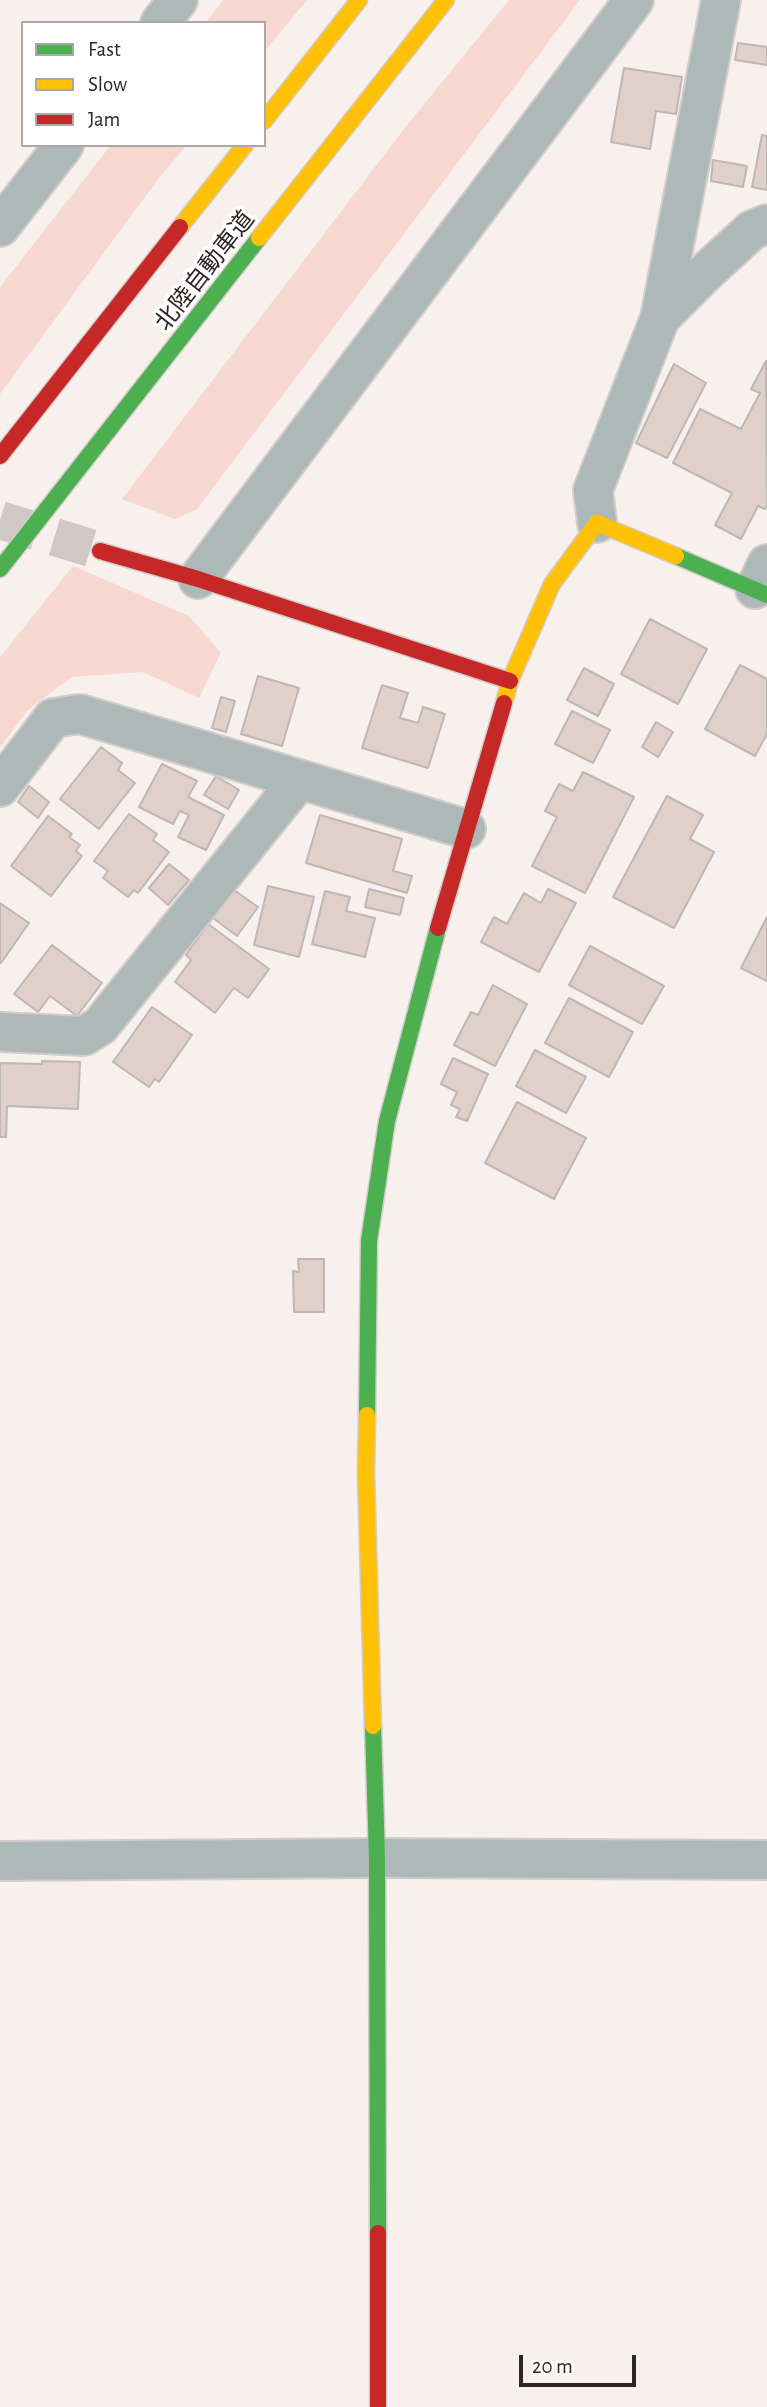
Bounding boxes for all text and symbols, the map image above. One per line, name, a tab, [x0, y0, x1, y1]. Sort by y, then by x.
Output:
legend	[21, 21, 266, 147]
text: Fast	[88, 39, 121, 60]
text: Slow	[88, 74, 127, 95]
text: Jam	[88, 109, 120, 130]
street label: 北陸自動車道	[149, 205, 261, 337]
scale bar	[522, 2340, 639, 2384]
text: 20 m	[532, 2356, 573, 2377]

